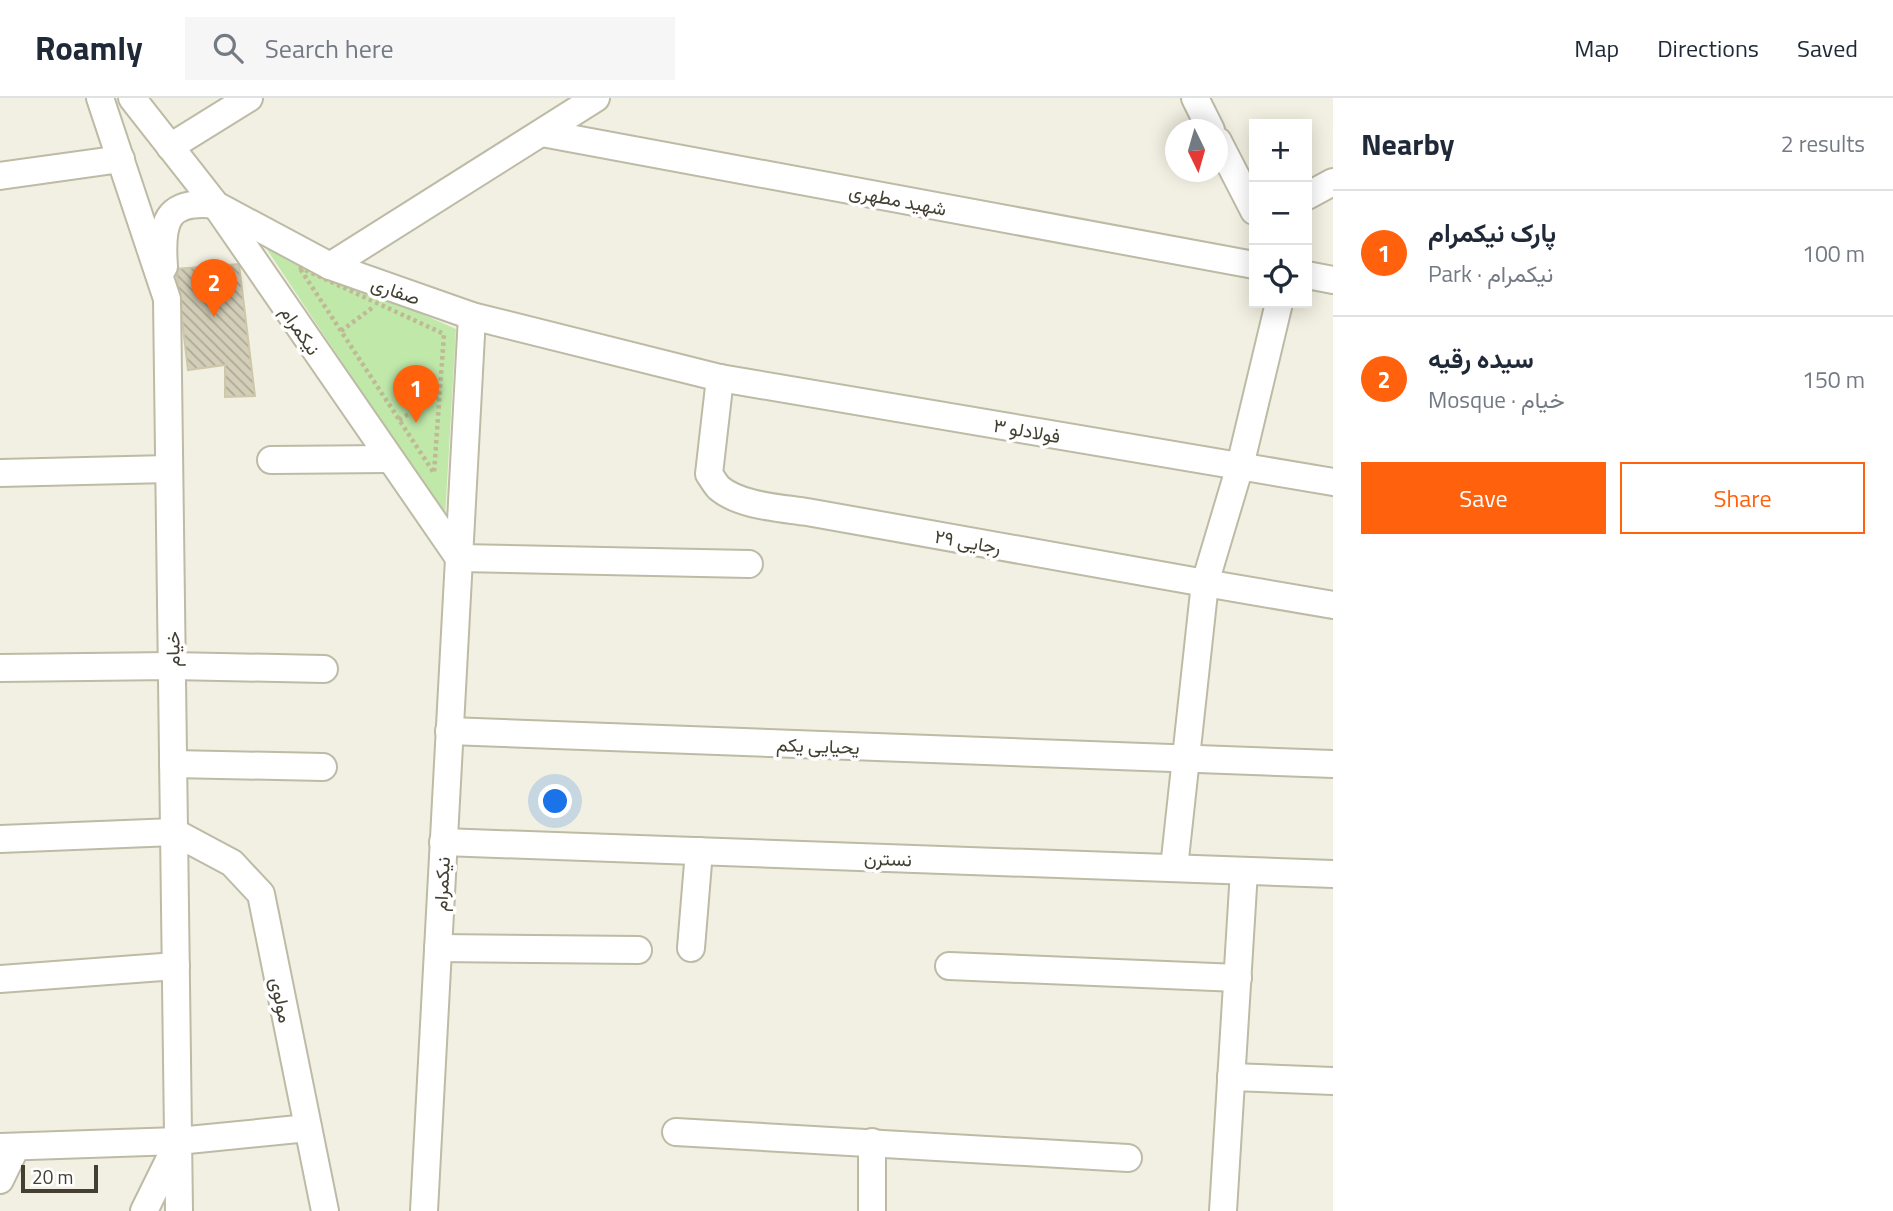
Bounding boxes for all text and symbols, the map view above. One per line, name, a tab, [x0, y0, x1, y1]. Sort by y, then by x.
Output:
search box	[185, 17, 675, 80]
text: Roamly	[35, 23, 143, 73]
icon: search	[209, 29, 247, 67]
text: Search here	[265, 29, 394, 68]
text: Map	[1574, 30, 1619, 66]
text: Directions	[1657, 30, 1759, 66]
text: Saved	[1797, 30, 1858, 66]
north arrow	[1165, 119, 1228, 182]
map controls	[1249, 119, 1312, 308]
button: +	[1249, 119, 1312, 182]
text: Nearby	[1361, 121, 1454, 167]
text: 2 results	[1781, 126, 1865, 161]
street label: شهید مطهری	[847, 175, 949, 223]
button: −	[1249, 182, 1312, 245]
text: پارک نیکمرام	[1428, 213, 1556, 252]
text: 1	[1378, 236, 1390, 271]
text: 100 m	[1802, 236, 1865, 271]
button: locate	[1249, 245, 1312, 308]
text: Park · نیکمرام	[1428, 256, 1553, 291]
pin: 2	[191, 259, 237, 317]
street label: صفاری	[368, 268, 424, 312]
street label: نیکمرام	[274, 299, 328, 361]
text: سیده رقیه	[1428, 339, 1534, 378]
text: 2	[1378, 362, 1390, 397]
text: 150 m	[1802, 362, 1865, 397]
pin: 1	[393, 365, 439, 423]
text: Mosque · خیام	[1428, 382, 1565, 417]
street label: فولادلو ۳	[991, 410, 1063, 450]
button: Save	[1361, 462, 1606, 534]
button: Share	[1620, 462, 1865, 534]
street label: رجایی ۲۹	[933, 521, 1003, 561]
street label: خیام	[157, 631, 187, 667]
street label: یحیایی یکم	[776, 729, 860, 761]
your location	[538, 784, 572, 818]
street label: نسترن	[864, 843, 912, 873]
street label: نیکمرام	[425, 856, 457, 912]
street label: مولوی	[263, 975, 301, 1025]
scale bar	[21, 1162, 98, 1194]
text: 20 m	[32, 1162, 73, 1191]

